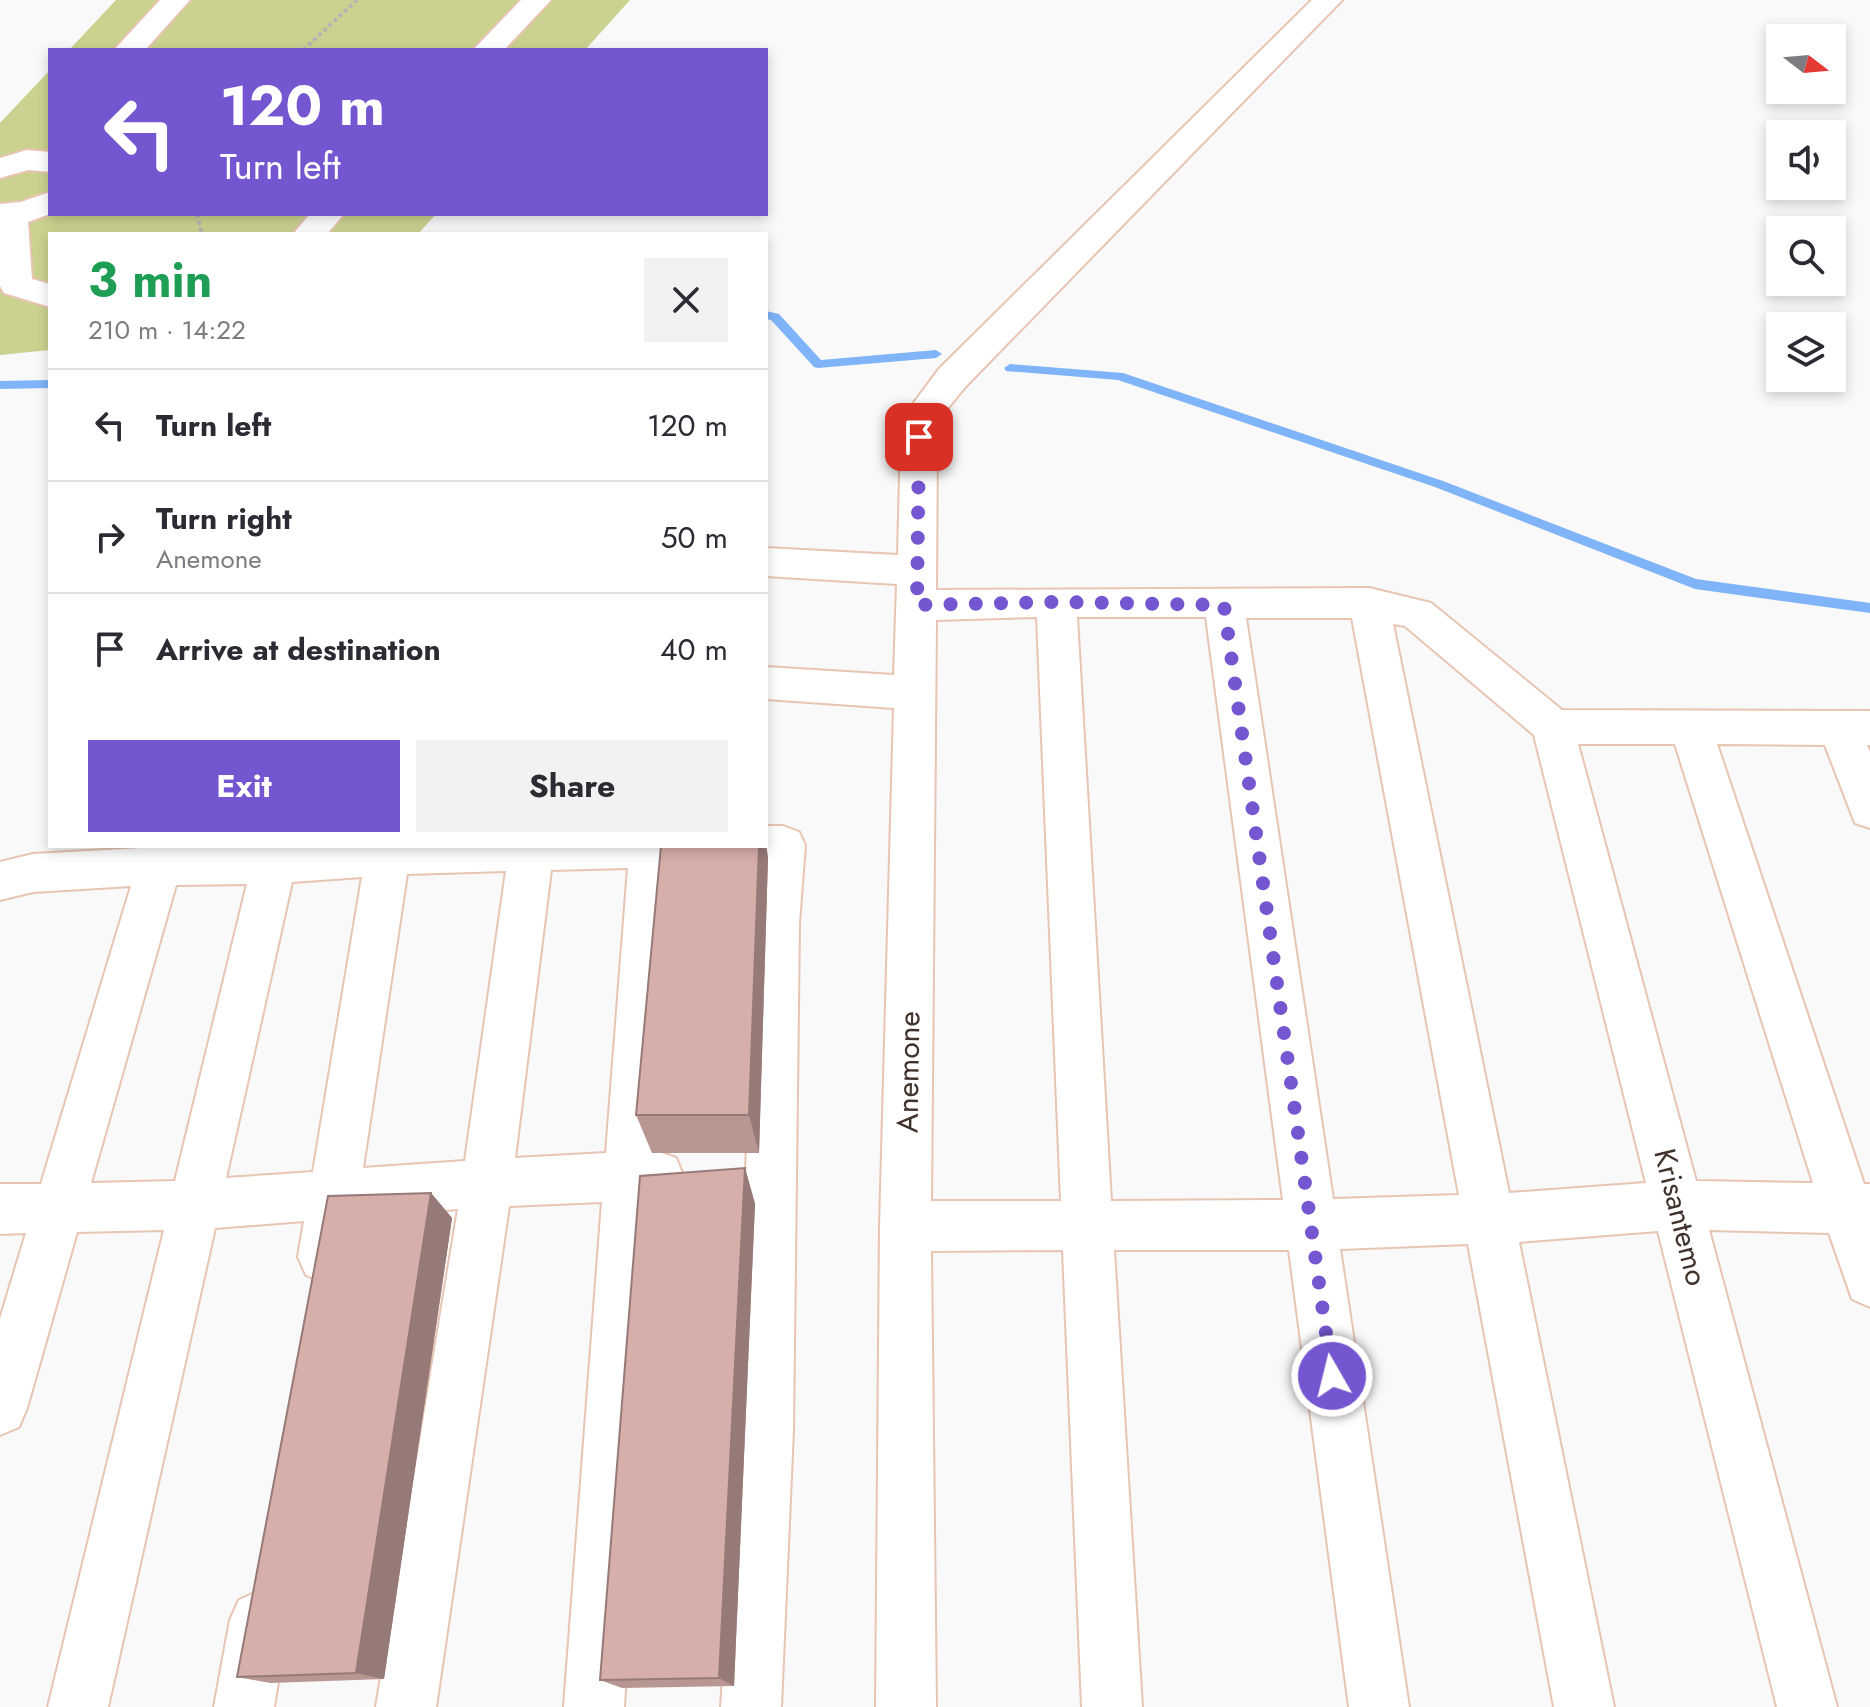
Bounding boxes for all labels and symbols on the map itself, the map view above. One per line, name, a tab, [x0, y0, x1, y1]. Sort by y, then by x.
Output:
north arrow	[1766, 24, 1846, 104]
pin	[885, 403, 953, 471]
street label: Anemone	[885, 1011, 931, 1133]
street label: Krisantemo	[1643, 1144, 1719, 1290]
position arrow	[1290, 1334, 1374, 1418]

